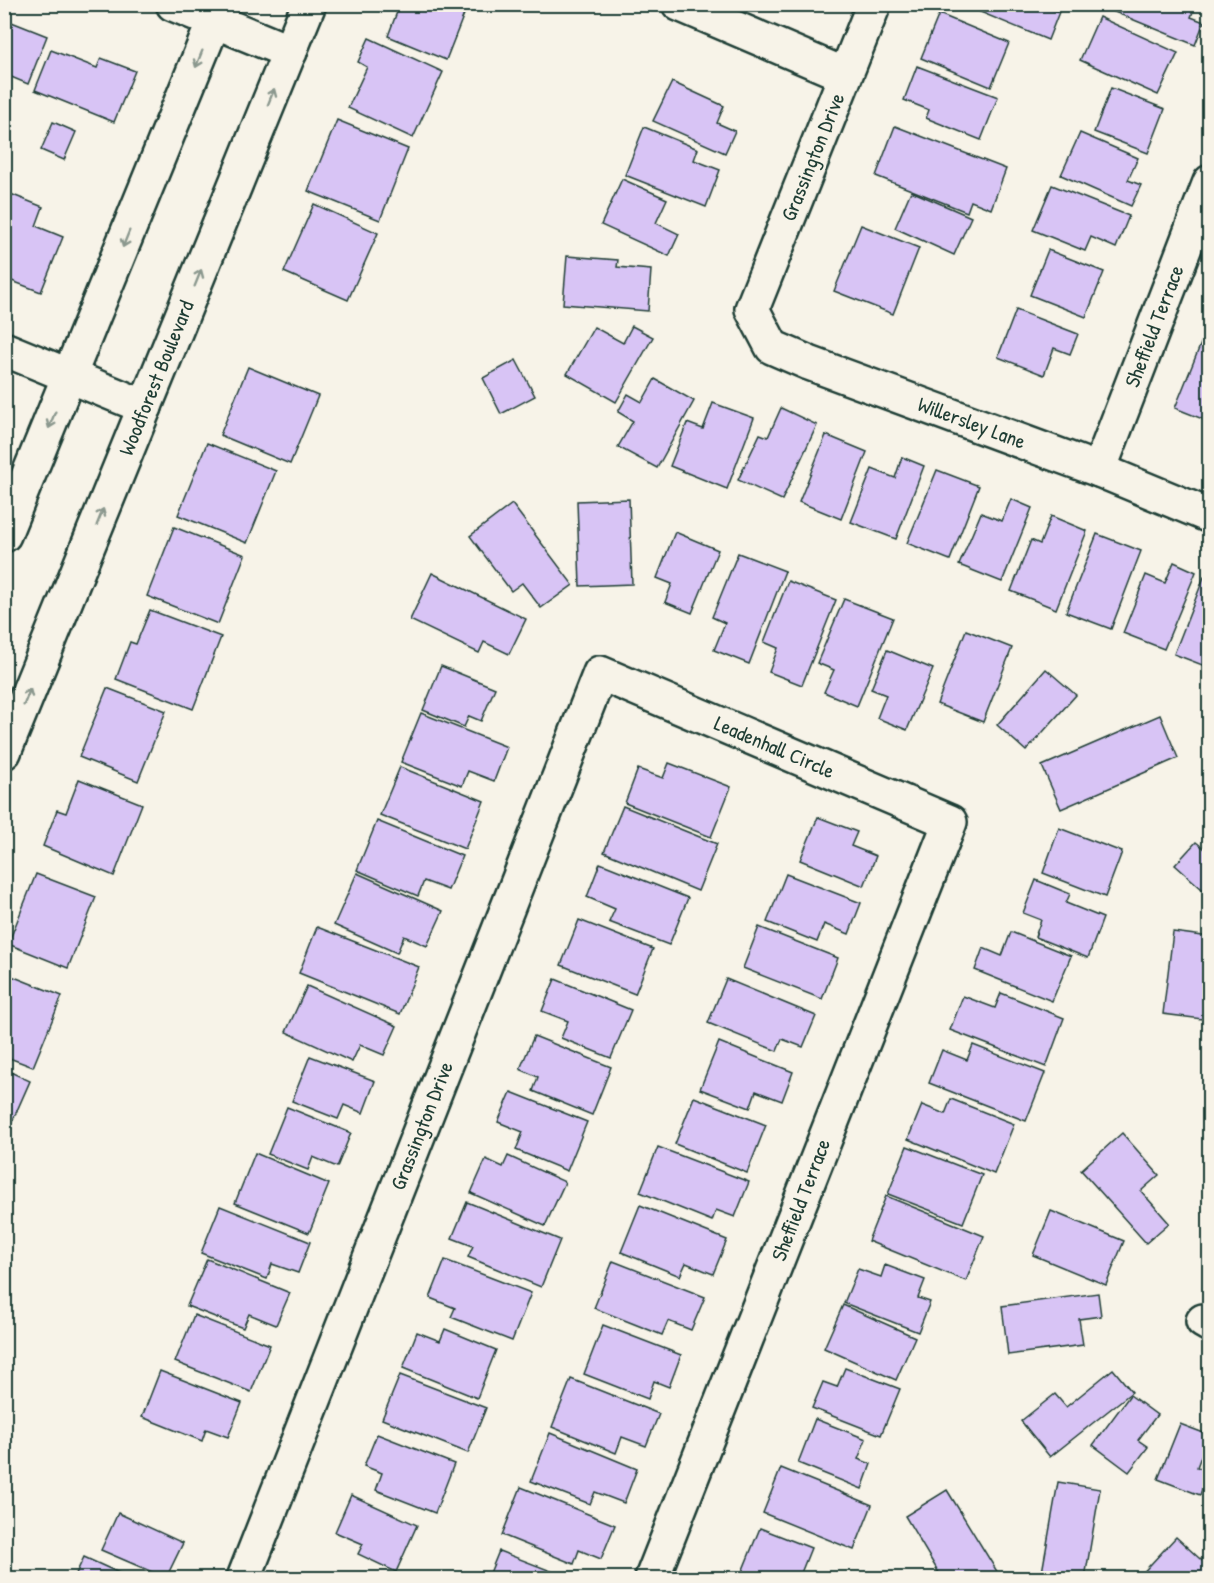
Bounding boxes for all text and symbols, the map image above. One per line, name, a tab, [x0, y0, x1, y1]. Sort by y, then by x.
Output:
one-way arrow	[193, 49, 204, 67]
street label: Grassington Drive	[774, 88, 851, 225]
one-way arrow	[267, 89, 278, 107]
one-way arrow	[119, 229, 130, 248]
street label: Sheffield Terrace	[1117, 261, 1191, 391]
one-way arrow	[193, 269, 204, 288]
street label: Woodforest Boulevard	[111, 296, 201, 460]
street label: Willersley Lane	[914, 389, 1030, 456]
one-way arrow	[46, 410, 57, 428]
one-way arrow	[95, 508, 106, 527]
one-way arrow	[22, 689, 33, 707]
street label: Leadenhall Circle	[710, 708, 839, 785]
street label: Grassington Drive	[383, 1057, 460, 1194]
street label: Sheffield Terrace	[764, 1135, 837, 1265]

